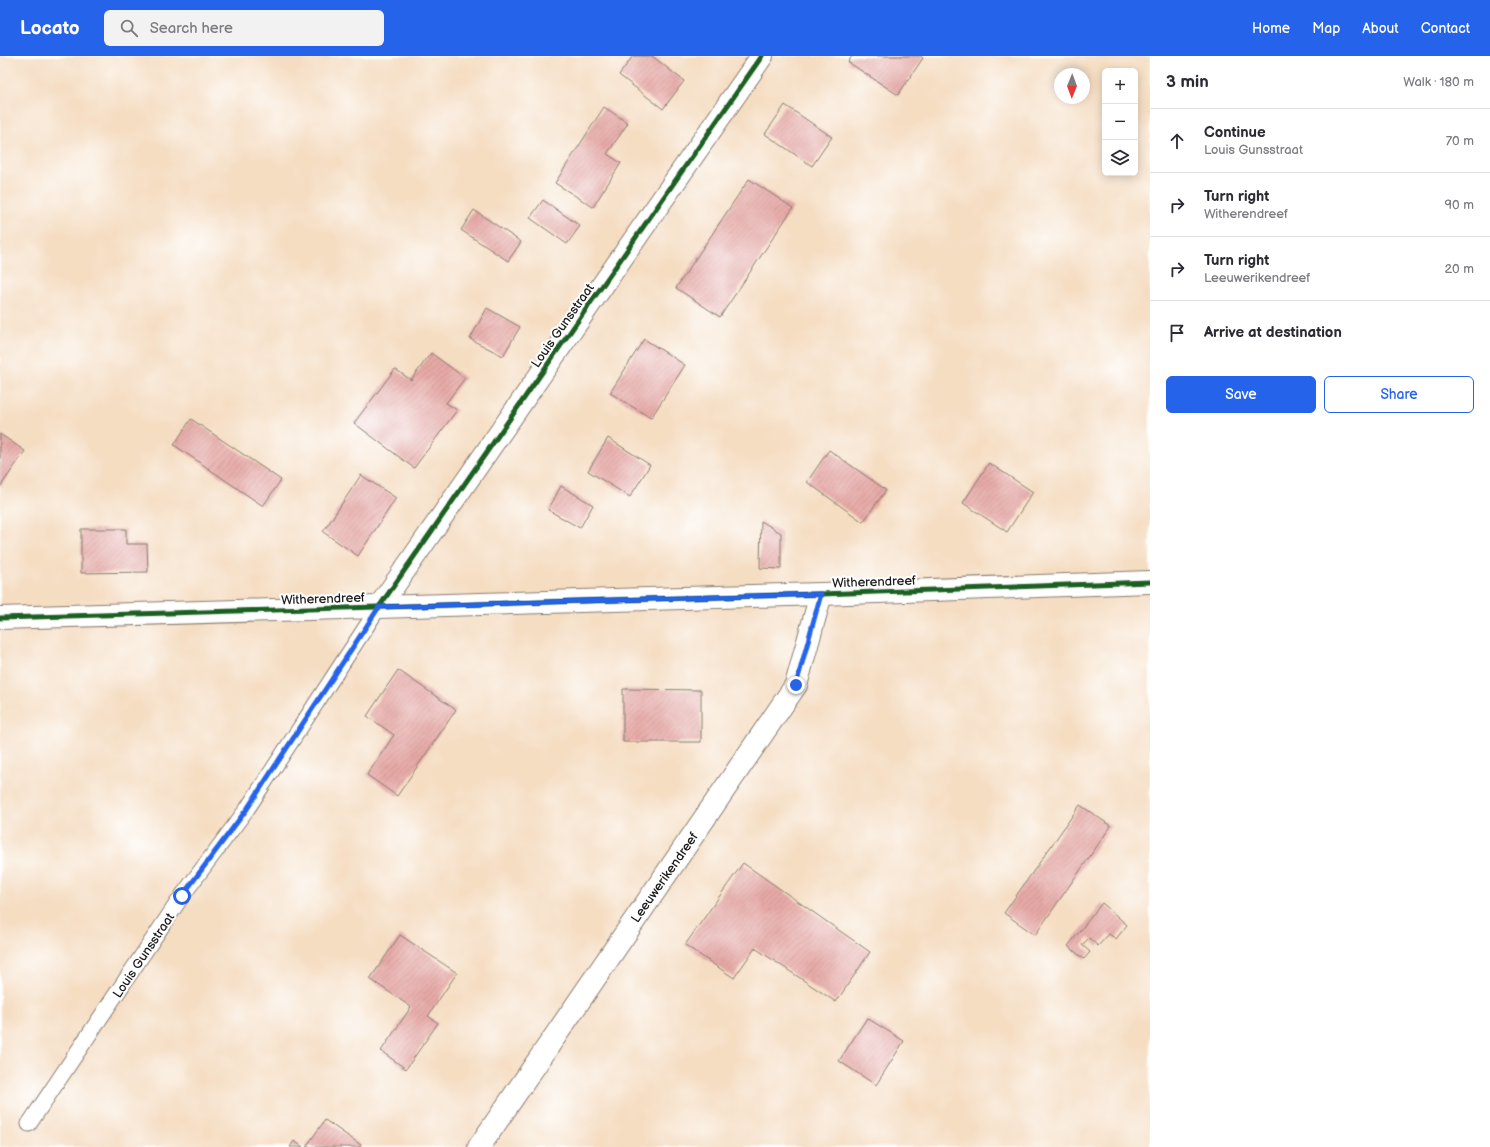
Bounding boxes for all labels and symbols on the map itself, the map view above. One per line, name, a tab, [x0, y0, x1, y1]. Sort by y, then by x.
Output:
north arrow	[1054, 68, 1090, 104]
street label: Louis Gunsstraat	[528, 280, 598, 371]
street label: Witherendreef	[832, 573, 916, 591]
street label: Witherendreef	[281, 590, 365, 608]
route end	[787, 676, 805, 694]
street label: Leeuwerikendreef	[628, 829, 702, 926]
route start	[173, 887, 191, 905]
street label: Louis Gunsstraat	[110, 910, 178, 1001]

